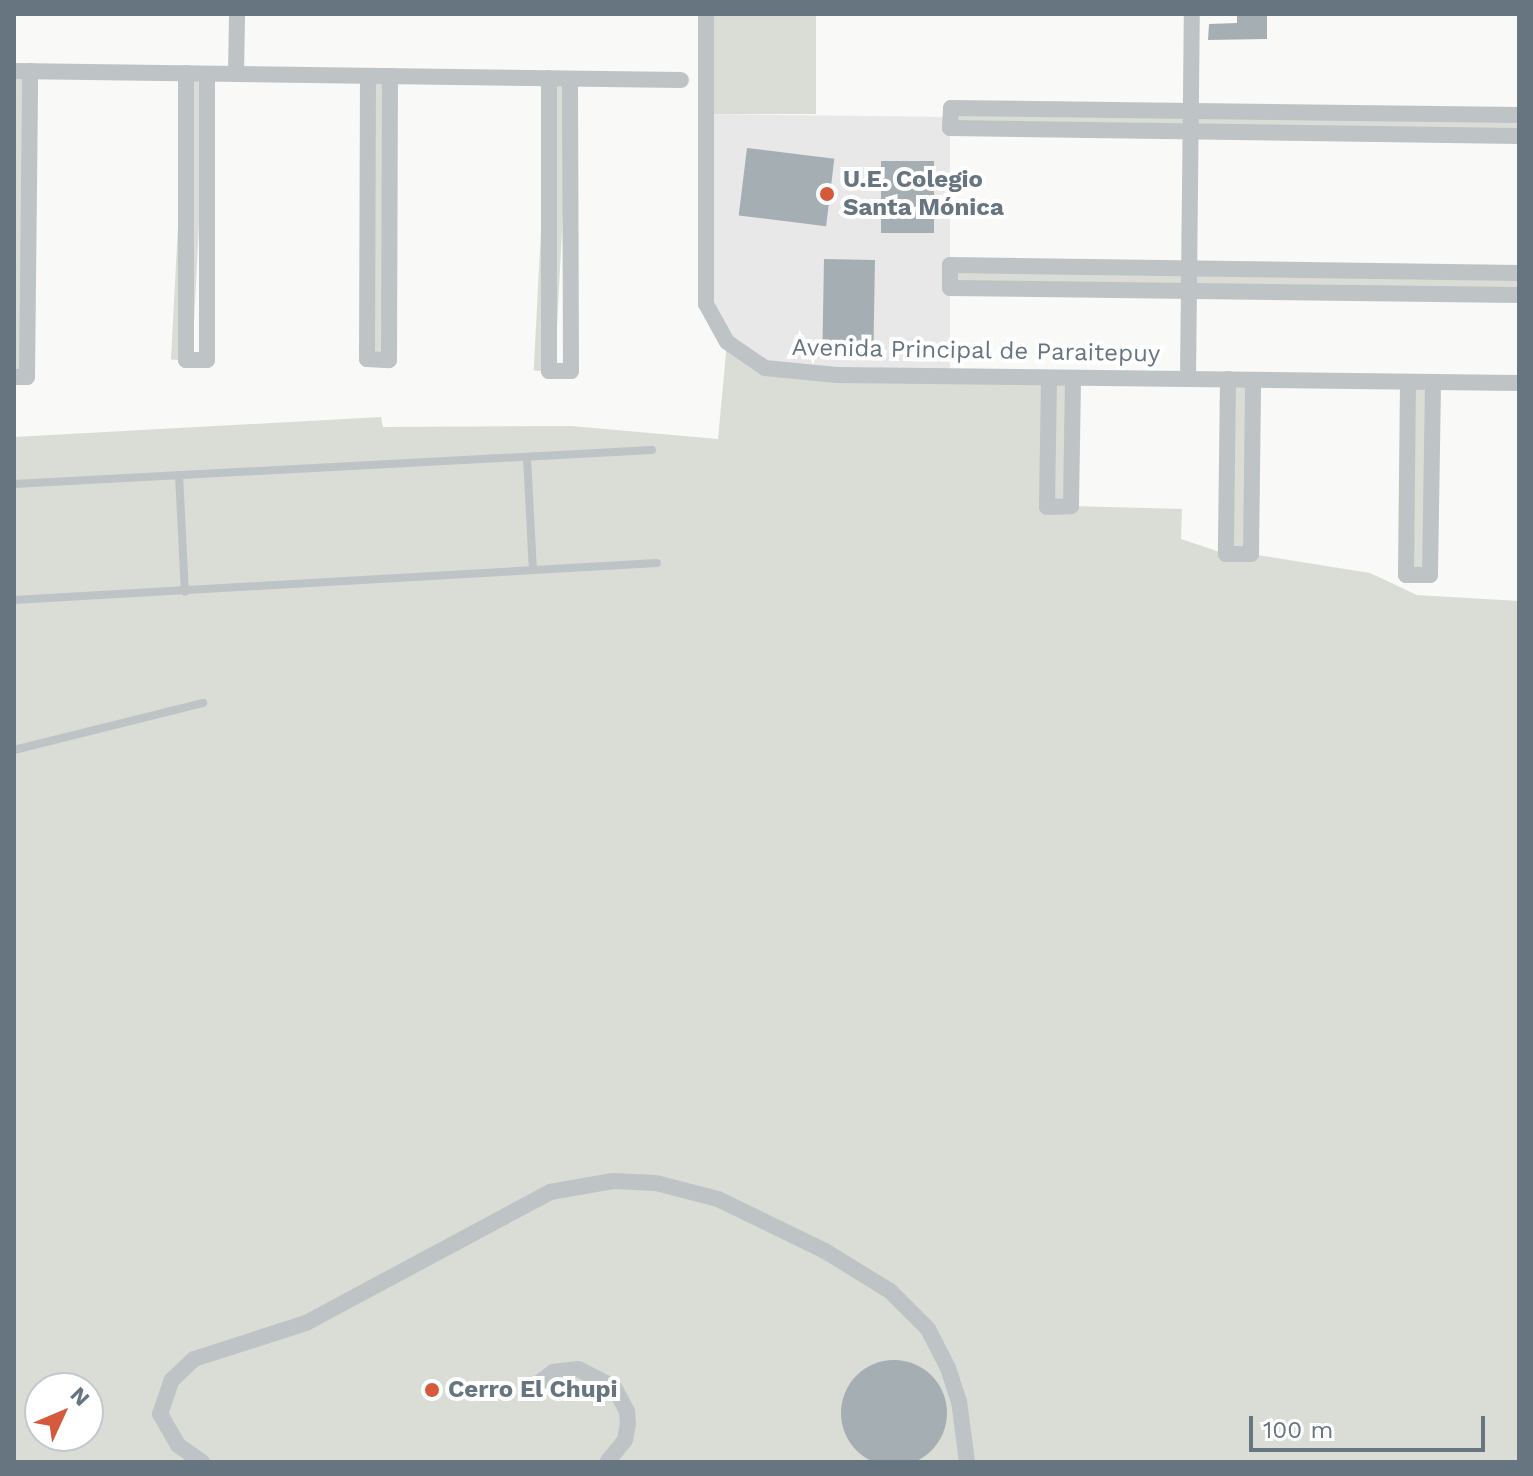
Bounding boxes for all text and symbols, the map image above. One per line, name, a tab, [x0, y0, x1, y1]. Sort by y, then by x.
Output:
place label: U.E. Colegio Santa Mónica	[843, 166, 1004, 222]
marker: U.E. Colegio Santa Mónica	[818, 185, 836, 203]
street label: Avenida Principal de Paraitepuy	[791, 333, 1161, 369]
north arrow	[24, 1372, 104, 1452]
place label: Cerro El Chupi	[448, 1376, 618, 1404]
marker: Cerro El Chupi	[423, 1381, 441, 1399]
text: N	[66, 1382, 95, 1411]
scale bar	[1253, 1400, 1489, 1450]
text: 100 m	[1263, 1416, 1333, 1444]

